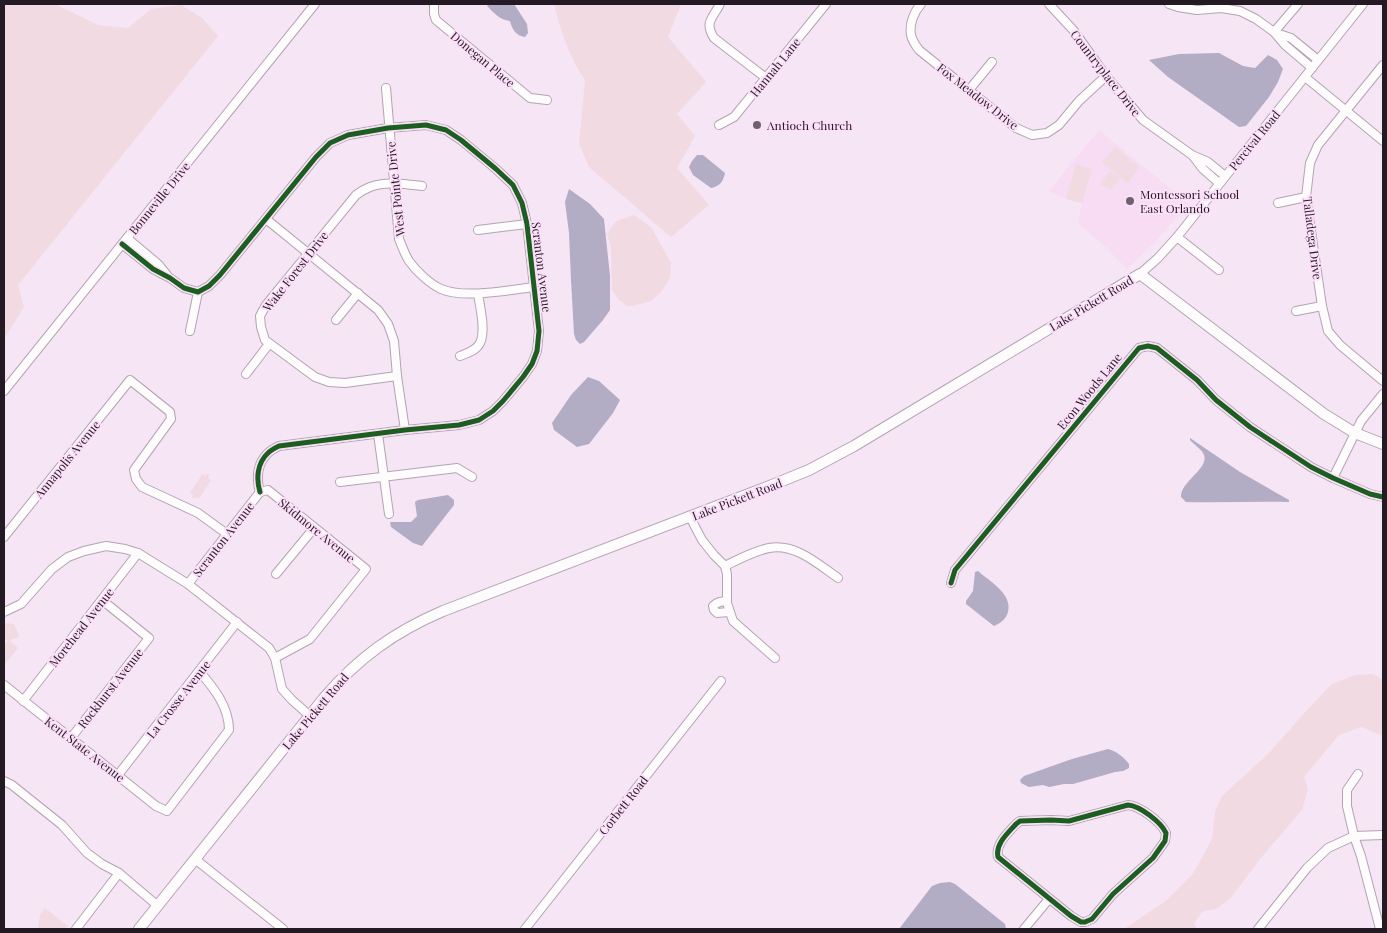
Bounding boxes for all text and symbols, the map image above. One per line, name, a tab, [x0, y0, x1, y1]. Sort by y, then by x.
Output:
street label: Donegan Place	[448, 27, 518, 91]
street label: Countryplace Drive	[1067, 27, 1145, 119]
street label: Hannah Lane	[746, 34, 804, 100]
street label: Fox Meadow Drive	[934, 59, 1022, 133]
street label: Percival Road	[1225, 107, 1283, 173]
place label: Antioch Church	[766, 117, 852, 133]
marker: Antioch Church	[751, 119, 763, 131]
street label: West Pointe Drive	[382, 141, 408, 238]
street label: Bonneville Drive	[125, 158, 193, 238]
place label: Montessori School East Orlando	[1140, 186, 1240, 216]
marker: Montessori School East Orlando	[1124, 195, 1136, 207]
street label: Talladega Drive	[1300, 196, 1326, 280]
street label: Scranton Avenue	[529, 221, 555, 313]
street label: Wake Forest Drive	[258, 228, 331, 315]
street label: Lake Pickett Road	[1046, 272, 1136, 334]
street label: Econ Woods Lane	[1053, 349, 1125, 433]
street label: Annapolis Avenue	[30, 417, 103, 502]
street label: Lake Pickett Road	[690, 474, 784, 524]
street label: Skidmore Avenue	[275, 494, 359, 566]
street label: Scranton Avenue	[189, 498, 257, 580]
street label: Morehead Avenue	[45, 584, 117, 670]
street label: Rockhurst Avenue	[74, 645, 146, 731]
street label: La Crosse Avenue	[143, 657, 213, 741]
street label: Lake Pickett Road	[278, 669, 352, 753]
street label: Kent State Avenue	[42, 713, 128, 785]
street label: Corbett Road	[595, 772, 651, 838]

